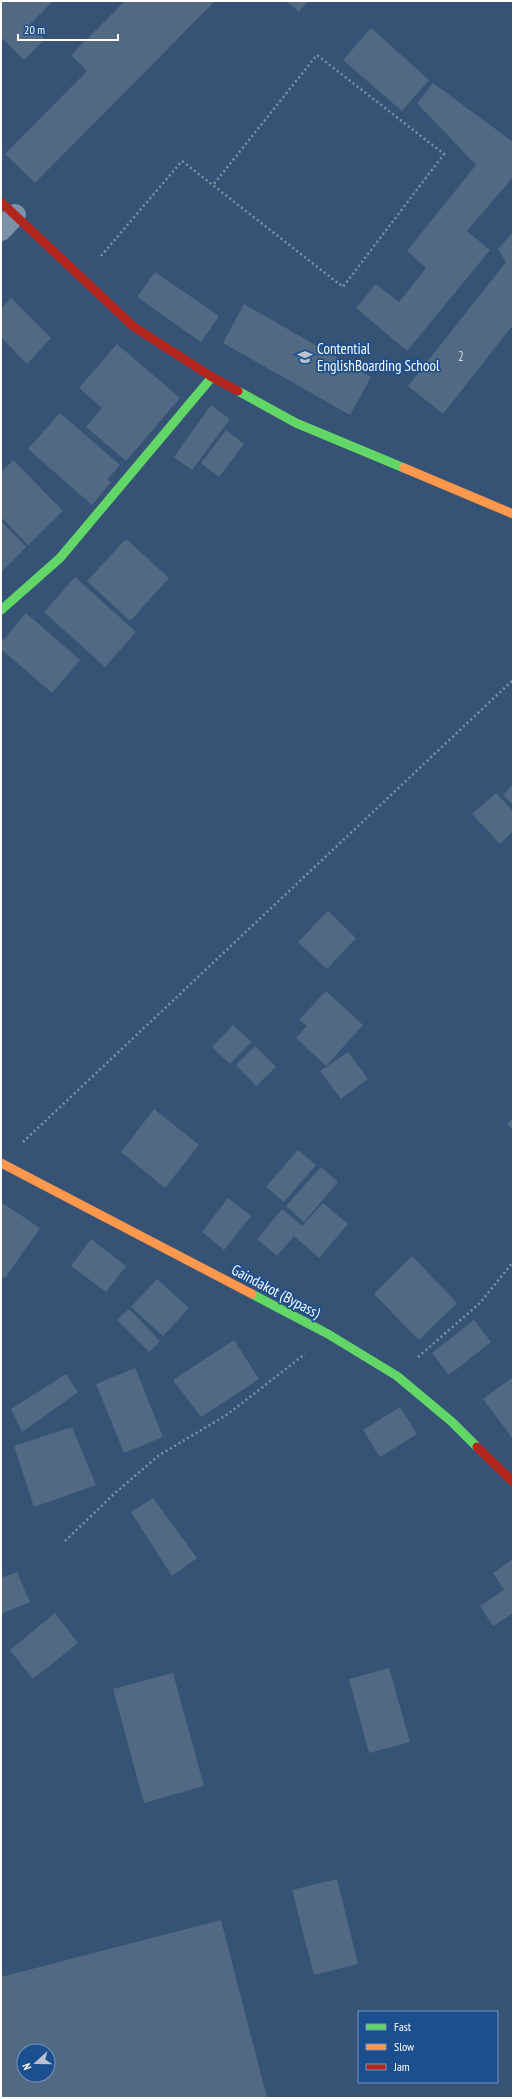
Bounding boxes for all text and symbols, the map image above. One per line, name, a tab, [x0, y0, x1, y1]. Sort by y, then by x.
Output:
scale bar	[18, 16, 118, 42]
text: 20 m	[24, 22, 45, 37]
place label: Contential EnglishBoarding School	[317, 339, 440, 375]
school or university icon: Contential EnglishBoarding School	[296, 348, 314, 366]
house number: 2	[458, 348, 464, 365]
street label: Gaindakot (Bypass)	[228, 1260, 324, 1323]
legend	[358, 2011, 498, 2083]
text: Fast	[394, 2019, 412, 2034]
text: Slow	[394, 2039, 415, 2054]
north arrow	[16, 2043, 56, 2083]
text: Jam	[393, 2059, 410, 2074]
text: N	[19, 2061, 34, 2072]

